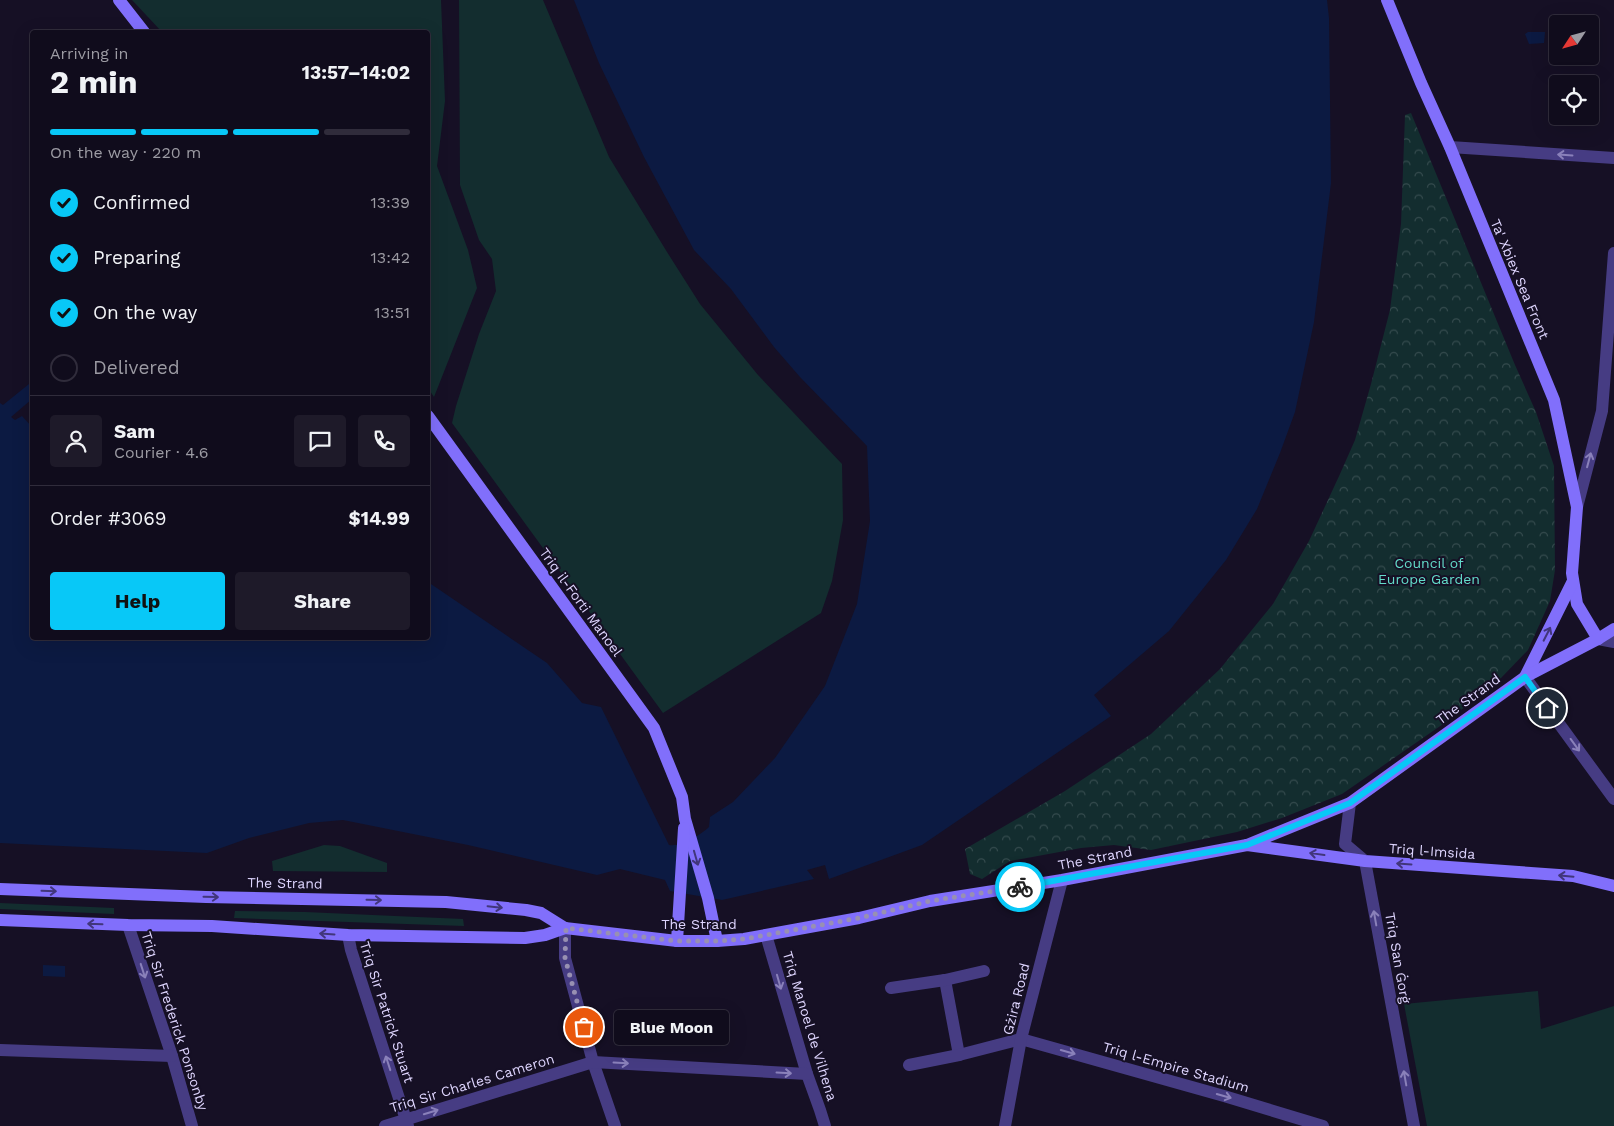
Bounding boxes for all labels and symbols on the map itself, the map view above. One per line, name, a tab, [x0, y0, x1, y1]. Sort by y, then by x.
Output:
north arrow	[1549, 15, 1599, 65]
one-way arrow	[1558, 150, 1574, 159]
street label: Ta' Xbiex Sea Front	[1488, 217, 1553, 341]
one-way arrow	[1585, 453, 1594, 469]
street label: Triq il-Forti Manoel	[536, 545, 626, 660]
park label: Council of Europe Garden	[1378, 555, 1480, 587]
one-way arrow	[1542, 626, 1552, 641]
street label: The Strand	[1433, 670, 1503, 728]
pin	[1526, 687, 1568, 729]
one-way arrow	[1569, 738, 1580, 751]
street label: Triq l-Imsida	[1388, 840, 1476, 862]
street label: The Strand	[1056, 843, 1134, 873]
one-way arrow	[1309, 849, 1325, 859]
one-way arrow	[692, 850, 702, 866]
one-way arrow	[1397, 859, 1413, 869]
courier	[995, 862, 1045, 912]
one-way arrow	[1559, 871, 1575, 881]
street label: The Strand	[247, 874, 323, 892]
one-way arrow	[40, 886, 56, 895]
one-way arrow	[202, 892, 219, 902]
one-way arrow	[365, 895, 381, 905]
one-way arrow	[487, 902, 503, 912]
one-way arrow	[1370, 911, 1380, 927]
street label: Triq San Ġorġ	[1382, 911, 1414, 1005]
street label: The Strand	[661, 916, 737, 932]
one-way arrow	[87, 919, 103, 928]
one-way arrow	[319, 929, 335, 938]
street label: Triq Sir Frederick Ponsonby	[138, 930, 212, 1113]
street label: Triq Sir Patrick Stuart	[357, 939, 417, 1085]
street label: Triq Manoel de Vilhena	[780, 949, 840, 1103]
street label: Gżira Road	[999, 961, 1033, 1037]
one-way arrow	[139, 963, 149, 979]
one-way arrow	[775, 974, 785, 990]
pin	[563, 1006, 605, 1048]
callout: Blue Moon	[614, 1010, 729, 1044]
street label: Triq l-Empire Stadium	[1101, 1038, 1251, 1096]
one-way arrow	[1059, 1048, 1075, 1058]
street label: Triq Sir Charles Cameron	[388, 1050, 556, 1116]
one-way arrow	[382, 1055, 392, 1071]
one-way arrow	[613, 1059, 629, 1068]
one-way arrow	[775, 1068, 791, 1077]
one-way arrow	[1399, 1070, 1409, 1086]
one-way arrow	[1216, 1092, 1232, 1101]
one-way arrow	[423, 1106, 439, 1116]

